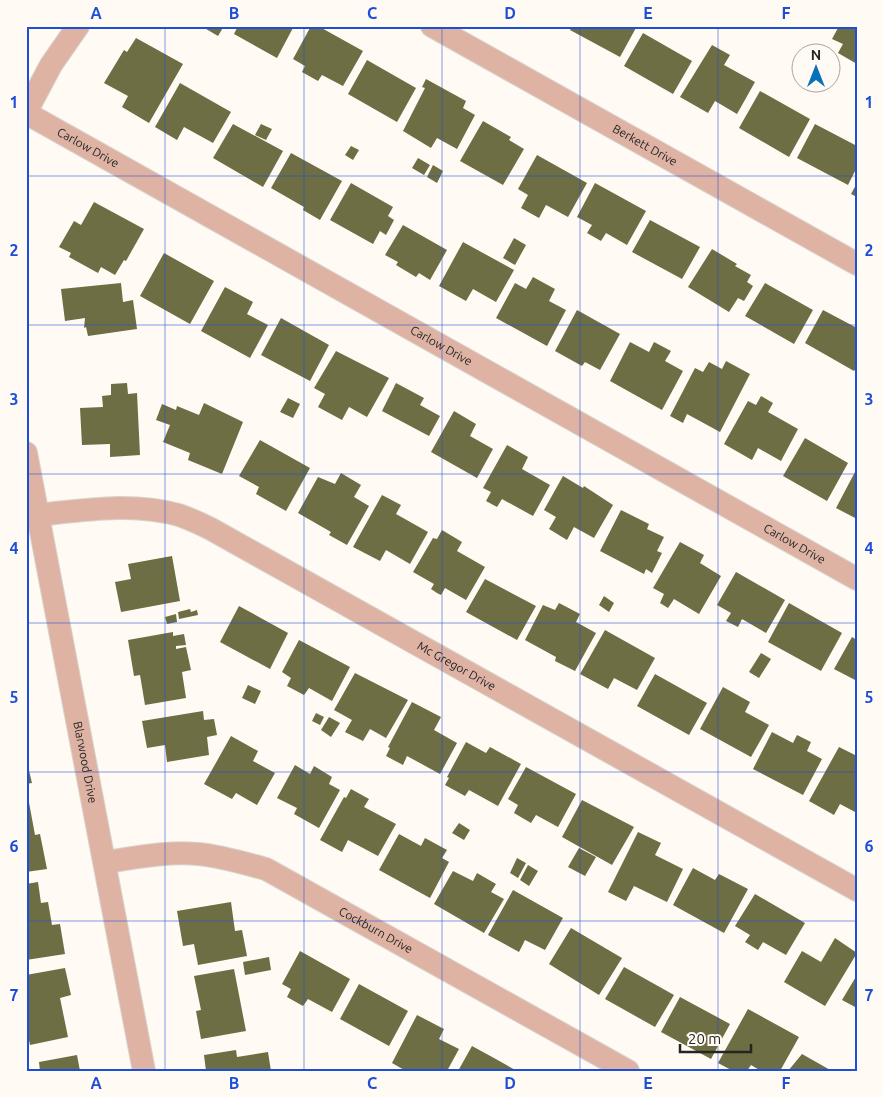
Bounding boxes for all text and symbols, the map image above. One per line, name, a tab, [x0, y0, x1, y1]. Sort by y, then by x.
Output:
text: A	[90, 4, 102, 22]
text: B	[229, 4, 239, 22]
text: C	[367, 4, 377, 22]
text: D	[504, 4, 516, 22]
text: E	[643, 4, 653, 22]
text: F	[782, 4, 791, 22]
north arrow	[790, 42, 840, 92]
text: N	[811, 47, 821, 63]
text: 1	[9, 93, 19, 111]
text: 1	[864, 93, 874, 111]
street label: Berkett Drive	[611, 122, 680, 168]
street label: Carlow Drive	[55, 125, 121, 170]
text: 2	[9, 241, 19, 259]
text: 2	[864, 241, 874, 259]
street label: Carlow Drive	[408, 323, 475, 368]
text: 3	[9, 390, 19, 408]
text: 3	[864, 390, 874, 408]
street label: Carlow Drive	[762, 521, 828, 566]
text: 4	[9, 539, 19, 557]
text: 4	[864, 539, 874, 557]
street label: Mc Gregor Drive	[415, 639, 498, 693]
text: 5	[9, 688, 19, 706]
text: 5	[864, 688, 874, 706]
street label: Blarwood Drive	[71, 720, 100, 804]
text: 6	[9, 837, 19, 855]
text: 6	[864, 837, 874, 855]
street label: Cockburn Drive	[337, 904, 415, 956]
text: 7	[9, 986, 19, 1004]
text: 7	[864, 986, 874, 1004]
scale bar	[680, 1022, 752, 1054]
text: 20 m	[688, 1030, 721, 1047]
text: A	[90, 1074, 102, 1092]
text: B	[229, 1074, 239, 1092]
text: C	[367, 1074, 377, 1092]
text: D	[504, 1074, 516, 1092]
text: E	[643, 1074, 653, 1092]
text: F	[782, 1074, 791, 1092]

